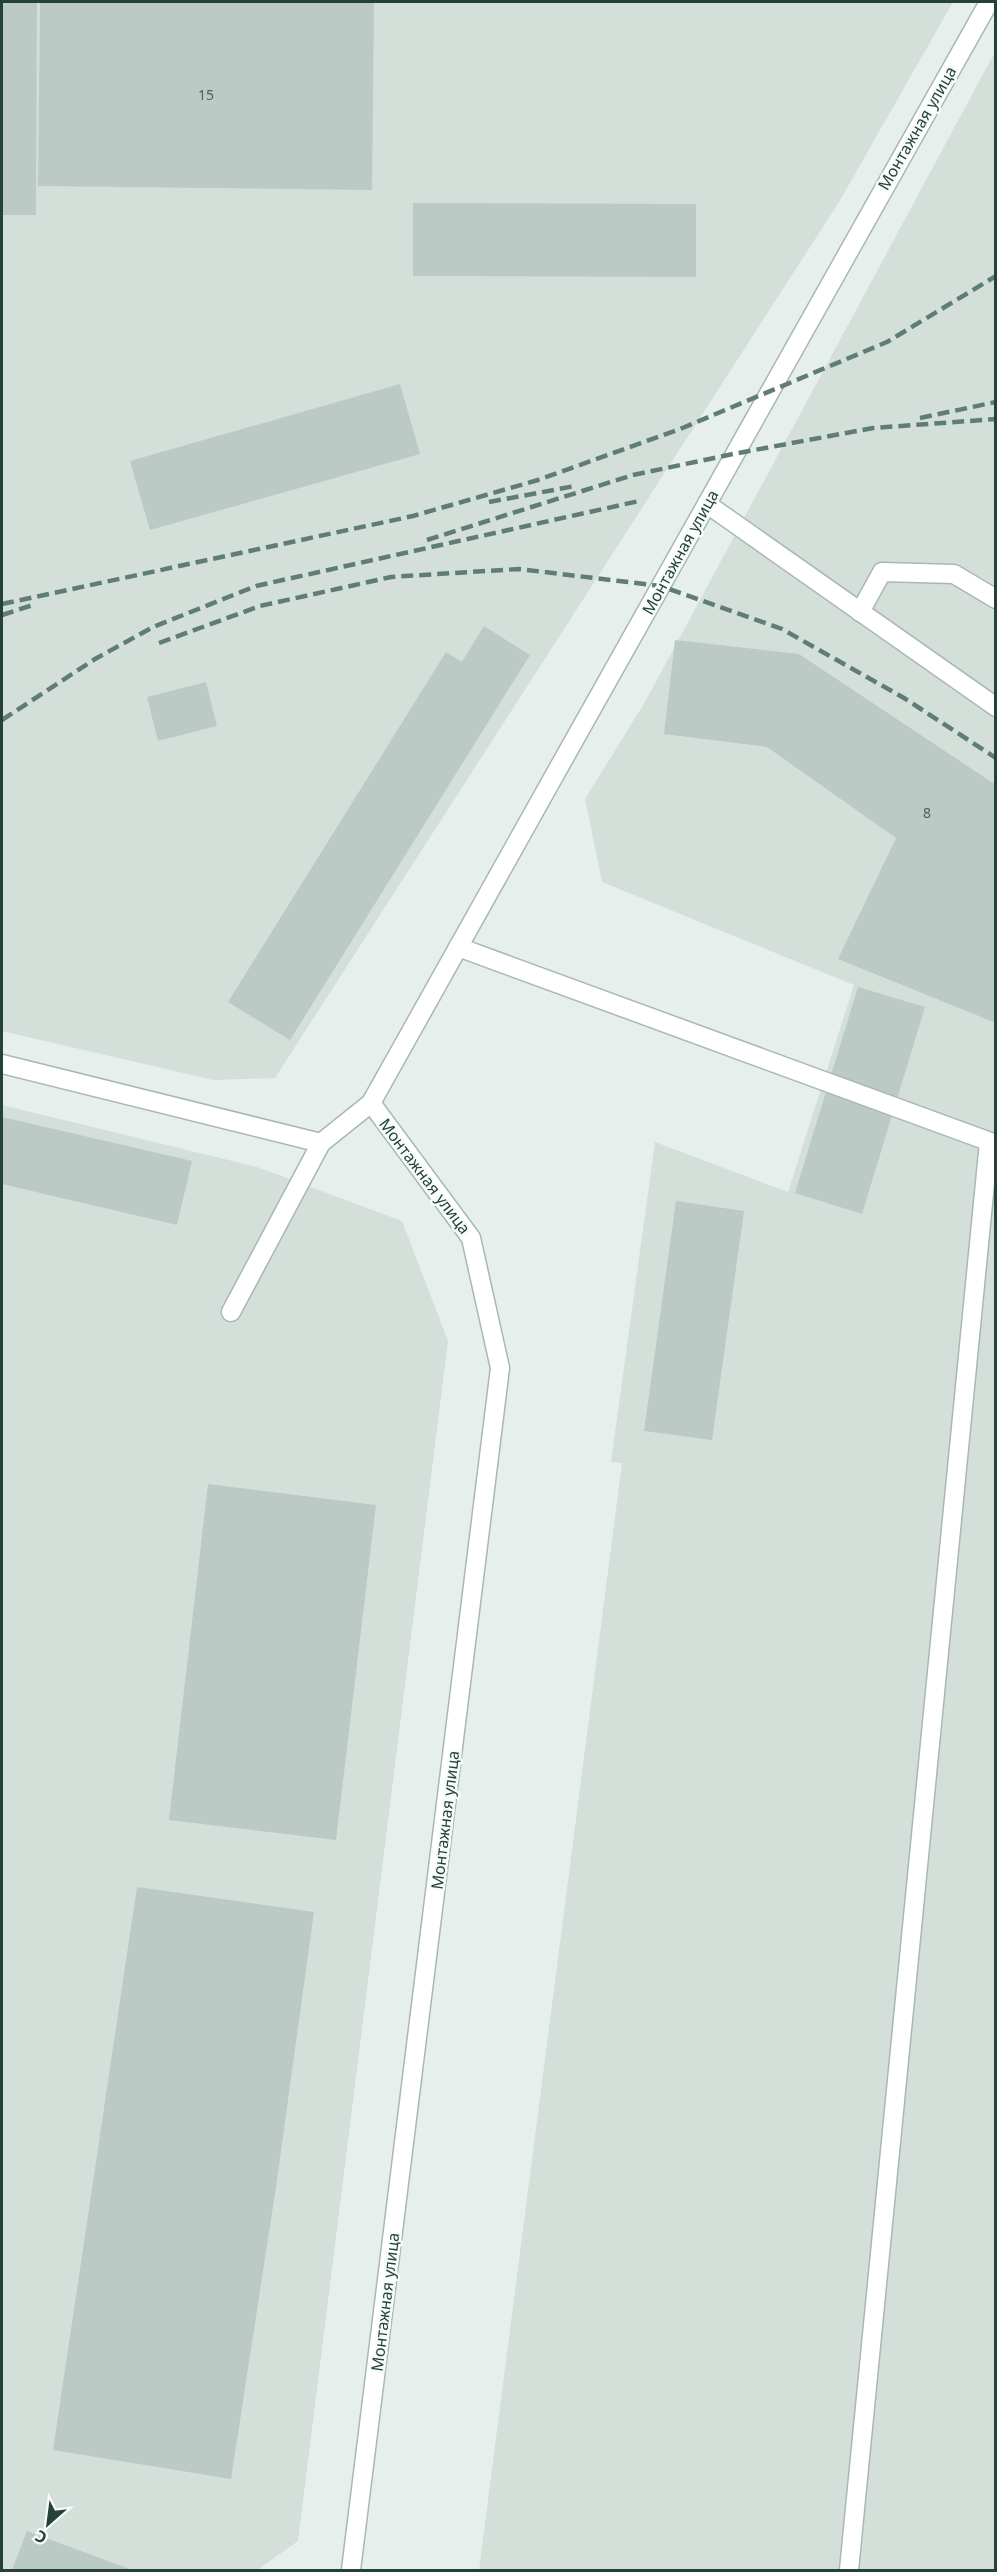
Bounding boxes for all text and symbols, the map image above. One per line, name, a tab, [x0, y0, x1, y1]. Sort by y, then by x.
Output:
street label: Монтажная улица	[873, 62, 961, 194]
house number: 15	[198, 85, 214, 104]
street label: Монтажная улица	[637, 486, 723, 618]
house number: 8	[923, 803, 931, 822]
street label: Монтажная улица	[374, 1114, 476, 1238]
street label: Монтажная улица	[426, 1749, 464, 1891]
street label: Монтажная улица	[366, 2231, 404, 2373]
north arrow	[18, 2494, 78, 2554]
text: С	[31, 2525, 51, 2549]

